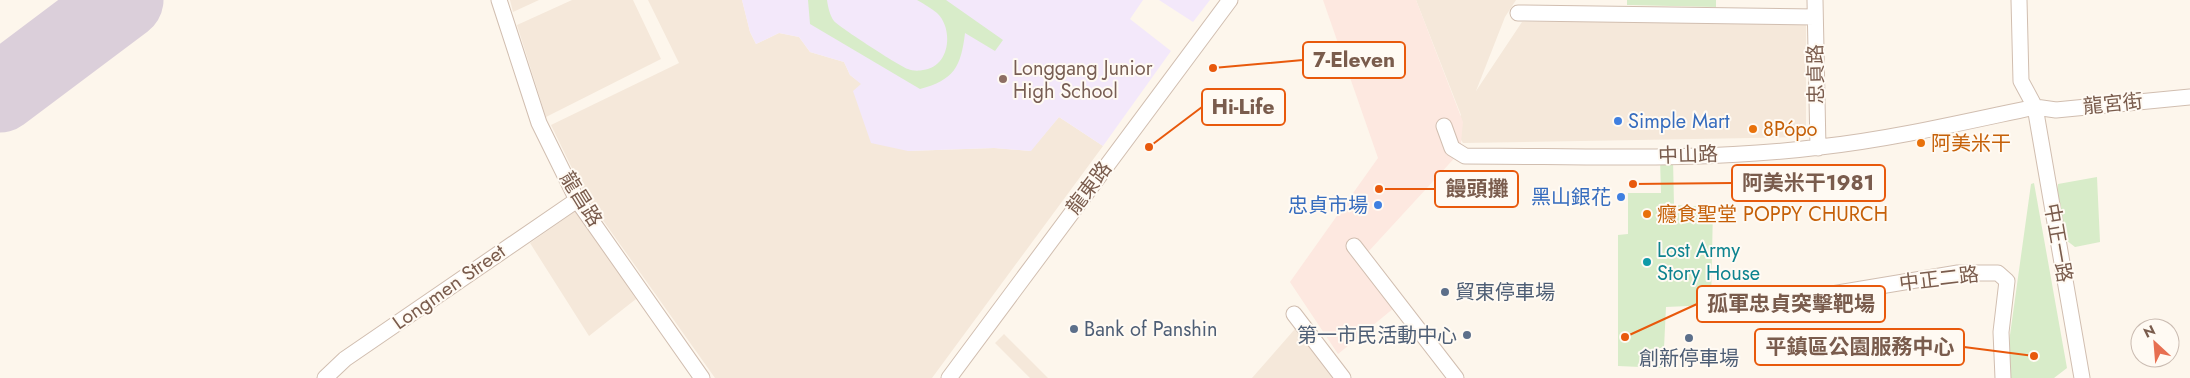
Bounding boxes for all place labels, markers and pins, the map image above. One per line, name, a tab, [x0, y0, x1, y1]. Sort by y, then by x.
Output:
callout: 7-Eleven	[1303, 42, 1405, 78]
place label: Longgang Junior High School	[1013, 54, 1153, 106]
marker: Longgang Junior High School	[997, 73, 1009, 85]
callout: Hi-Life	[1202, 89, 1285, 125]
place label: Simple Mart	[1628, 107, 1730, 136]
marker: Simple Mart	[1612, 115, 1624, 127]
place label: 8Pópo	[1763, 115, 1818, 144]
marker: 8Pópo	[1747, 123, 1759, 135]
place label: 阿美米干	[1931, 129, 2011, 158]
marker: 阿美米干	[1915, 137, 1927, 149]
callout: 阿美米干1981	[1732, 165, 1885, 201]
callout: 饅頭攤	[1435, 171, 1518, 207]
place label: 黑山銀花	[1531, 183, 1611, 212]
place label: 忠貞市場	[1288, 191, 1368, 220]
marker: 黑山銀花	[1615, 191, 1627, 203]
marker: 忠貞市場	[1372, 199, 1384, 211]
place label: 癮食聖堂 POPPY CHURCH	[1657, 200, 1888, 229]
marker: 癮食聖堂 POPPY CHURCH	[1641, 208, 1653, 220]
place label: Lost Army Story House	[1657, 236, 1760, 288]
marker: Lost Army Story House	[1641, 256, 1653, 268]
place label: 貿東停車場	[1455, 278, 1555, 307]
marker: 貿東停車場	[1439, 286, 1451, 298]
callout: 孤軍忠貞突擊靶場	[1697, 286, 1885, 322]
place label: Bank of Panshin	[1084, 315, 1217, 344]
place label: 第一市民活動中心	[1297, 321, 1457, 350]
marker: Bank of Panshin	[1068, 323, 1080, 335]
marker: 第一市民活動中心	[1461, 329, 1473, 341]
callout: 平鎮區公園服務中心	[1755, 329, 1964, 365]
marker: 創新停車場	[1683, 332, 1695, 344]
place label: 創新停車場	[1639, 344, 1739, 373]

